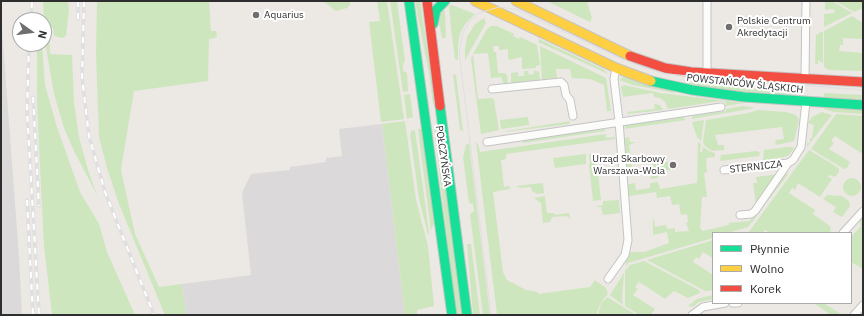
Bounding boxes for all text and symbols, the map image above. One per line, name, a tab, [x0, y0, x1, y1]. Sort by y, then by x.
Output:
place label: Aquarius	[264, 9, 304, 21]
marker: Aquarius	[251, 10, 261, 20]
north arrow	[12, 12, 52, 52]
place label: Polskie Centrum Akredytacji	[737, 15, 811, 38]
marker: Polskie Centrum Akredytacji	[724, 22, 734, 32]
text: N	[35, 29, 50, 40]
street label: POWSTAŃCÓW ŚLĄSKICH	[686, 72, 804, 96]
street label: POŁCZYŃSKA	[433, 125, 453, 187]
place label: Urząd Skarbowy Warszawa-Wola	[592, 153, 665, 176]
street label: STERNICZA	[729, 158, 783, 176]
marker: Urząd Skarbowy Warszawa-Wola	[668, 160, 678, 170]
legend	[712, 232, 852, 304]
text: Płynnie	[750, 241, 790, 256]
text: Wolno	[750, 261, 784, 276]
text: Korek	[750, 281, 781, 296]

